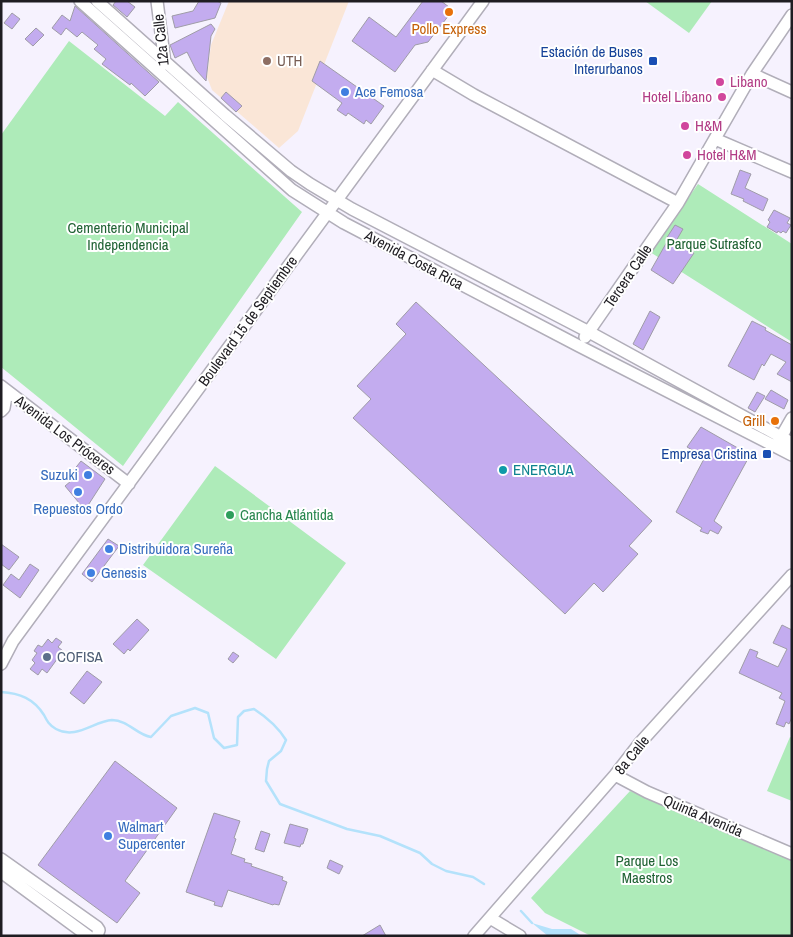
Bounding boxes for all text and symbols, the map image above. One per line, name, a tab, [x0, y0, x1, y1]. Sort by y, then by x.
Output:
marker: Pollo Express	[443, 6, 455, 18]
street label: 12a Calle	[147, 13, 174, 67]
place label: Pollo Express	[411, 18, 487, 39]
place label: Estación de Buses Interurbanos	[540, 41, 643, 79]
place label: UTH	[277, 50, 302, 71]
marker: UTH	[261, 55, 273, 67]
marker: Estación de Buses Interurbanos	[647, 55, 659, 67]
place label: Libano	[730, 71, 768, 92]
marker: Libano	[714, 76, 726, 88]
place label: Ace Femosa	[354, 81, 424, 102]
marker: Ace Femosa	[339, 86, 351, 98]
place label: Hotel Líbano	[642, 86, 712, 107]
marker: Hotel Líbano	[716, 91, 728, 103]
place label: H&M	[695, 115, 722, 136]
marker: H&M	[679, 120, 691, 132]
place label: Hotel H&M	[697, 144, 756, 165]
marker: Hotel H&M	[681, 149, 693, 161]
park label: Cementerio Municipal Independencia	[67, 217, 189, 255]
street label: Avenida Costa Rica	[360, 224, 468, 295]
park label: Parque Sutrasfco	[666, 233, 762, 254]
street label: Tercera Calle	[599, 240, 657, 312]
street label: Boulevard 15 de Septiembre	[193, 251, 302, 390]
street label: Avenida Los Próceres	[10, 389, 120, 479]
place label: Grill	[742, 410, 765, 431]
marker: Grill	[769, 415, 781, 427]
place label: Empresa Cristina	[661, 443, 757, 464]
marker: Empresa Cristina	[761, 448, 773, 460]
place label: ENERGUA	[513, 459, 575, 480]
place label: Suzuki	[40, 464, 78, 485]
marker: ENERGUA	[497, 464, 509, 476]
marker: Suzuki	[82, 469, 94, 481]
marker: Repuestos Ordo	[72, 486, 84, 498]
place label: Repuestos Ordo	[33, 498, 123, 519]
place label: Cancha Atlántida	[240, 504, 334, 525]
marker: Cancha Atlántida	[224, 509, 236, 521]
place label: Distribuidora Sureña	[119, 538, 233, 559]
marker: Distribuidora Sureña	[103, 543, 115, 555]
place label: Genesis	[101, 562, 147, 583]
marker: Genesis	[85, 567, 97, 579]
place label: COFISA	[57, 646, 104, 667]
marker: COFISA	[41, 651, 53, 663]
street label: 8a Calle	[609, 730, 654, 779]
street label: Quinta Avenida	[660, 789, 746, 842]
place label: Walmart Supercenter	[118, 816, 185, 854]
marker: Walmart Supercenter	[102, 830, 114, 842]
park label: Parque Los Maestros	[616, 850, 678, 888]

